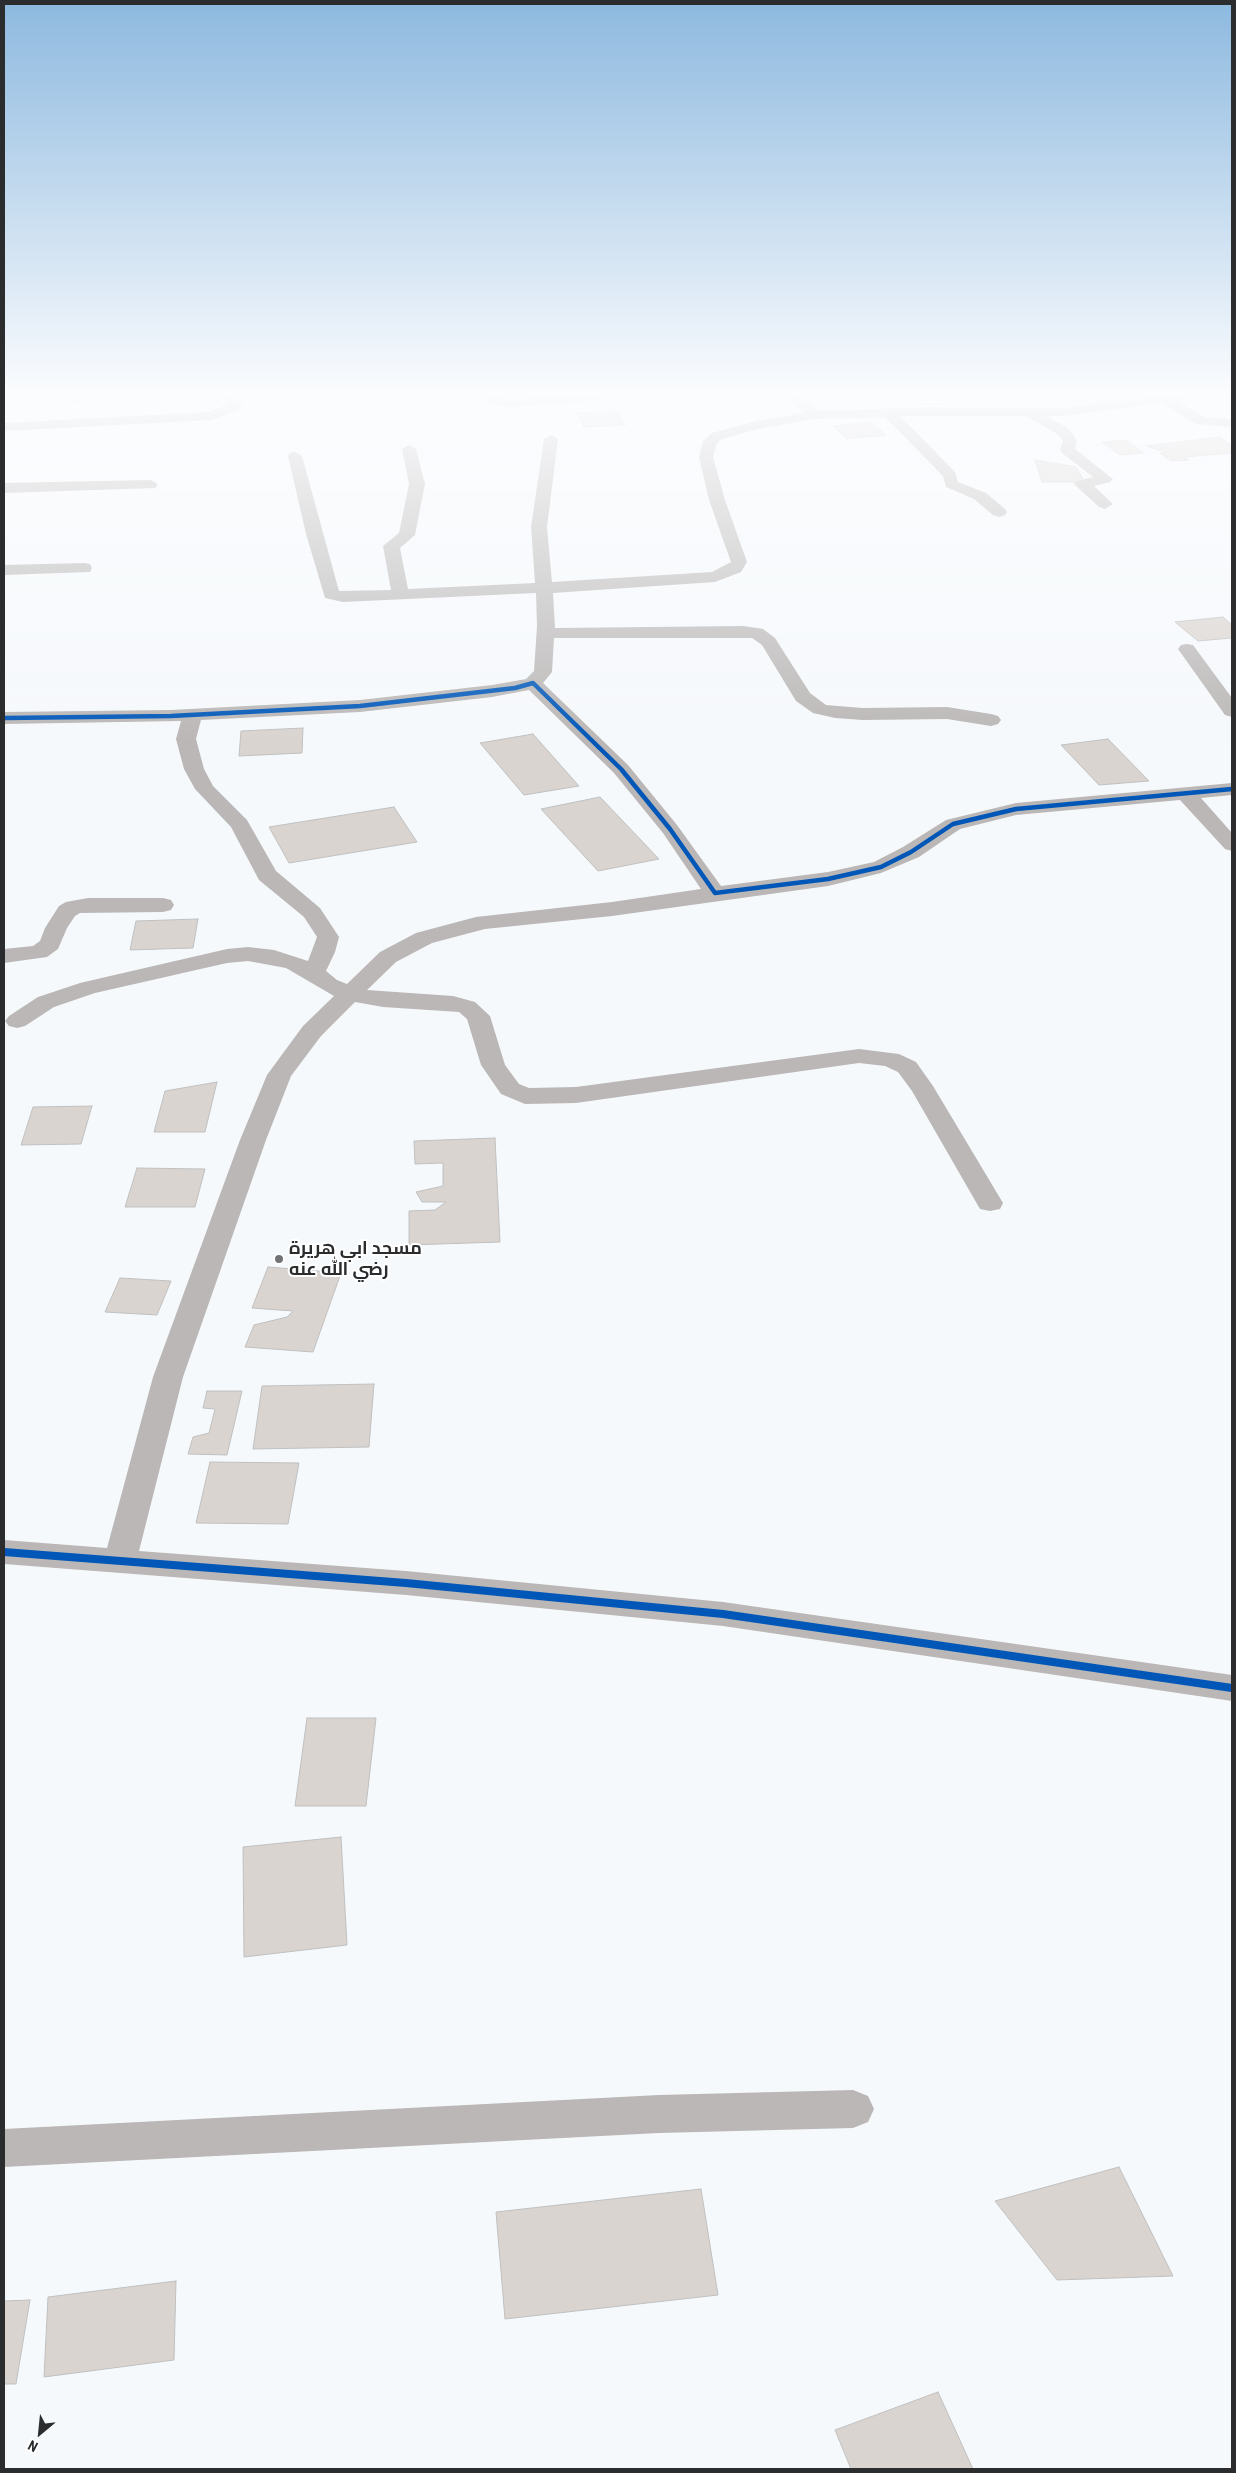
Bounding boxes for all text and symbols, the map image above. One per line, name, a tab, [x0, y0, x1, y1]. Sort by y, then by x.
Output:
place label: مسجد ابي هريرة رضي الله عنه	[289, 1238, 422, 1280]
marker: مسجد ابي هريرة رضي الله عنه	[273, 1253, 285, 1265]
north arrow	[15, 2408, 65, 2458]
text: N	[25, 2437, 41, 2455]

